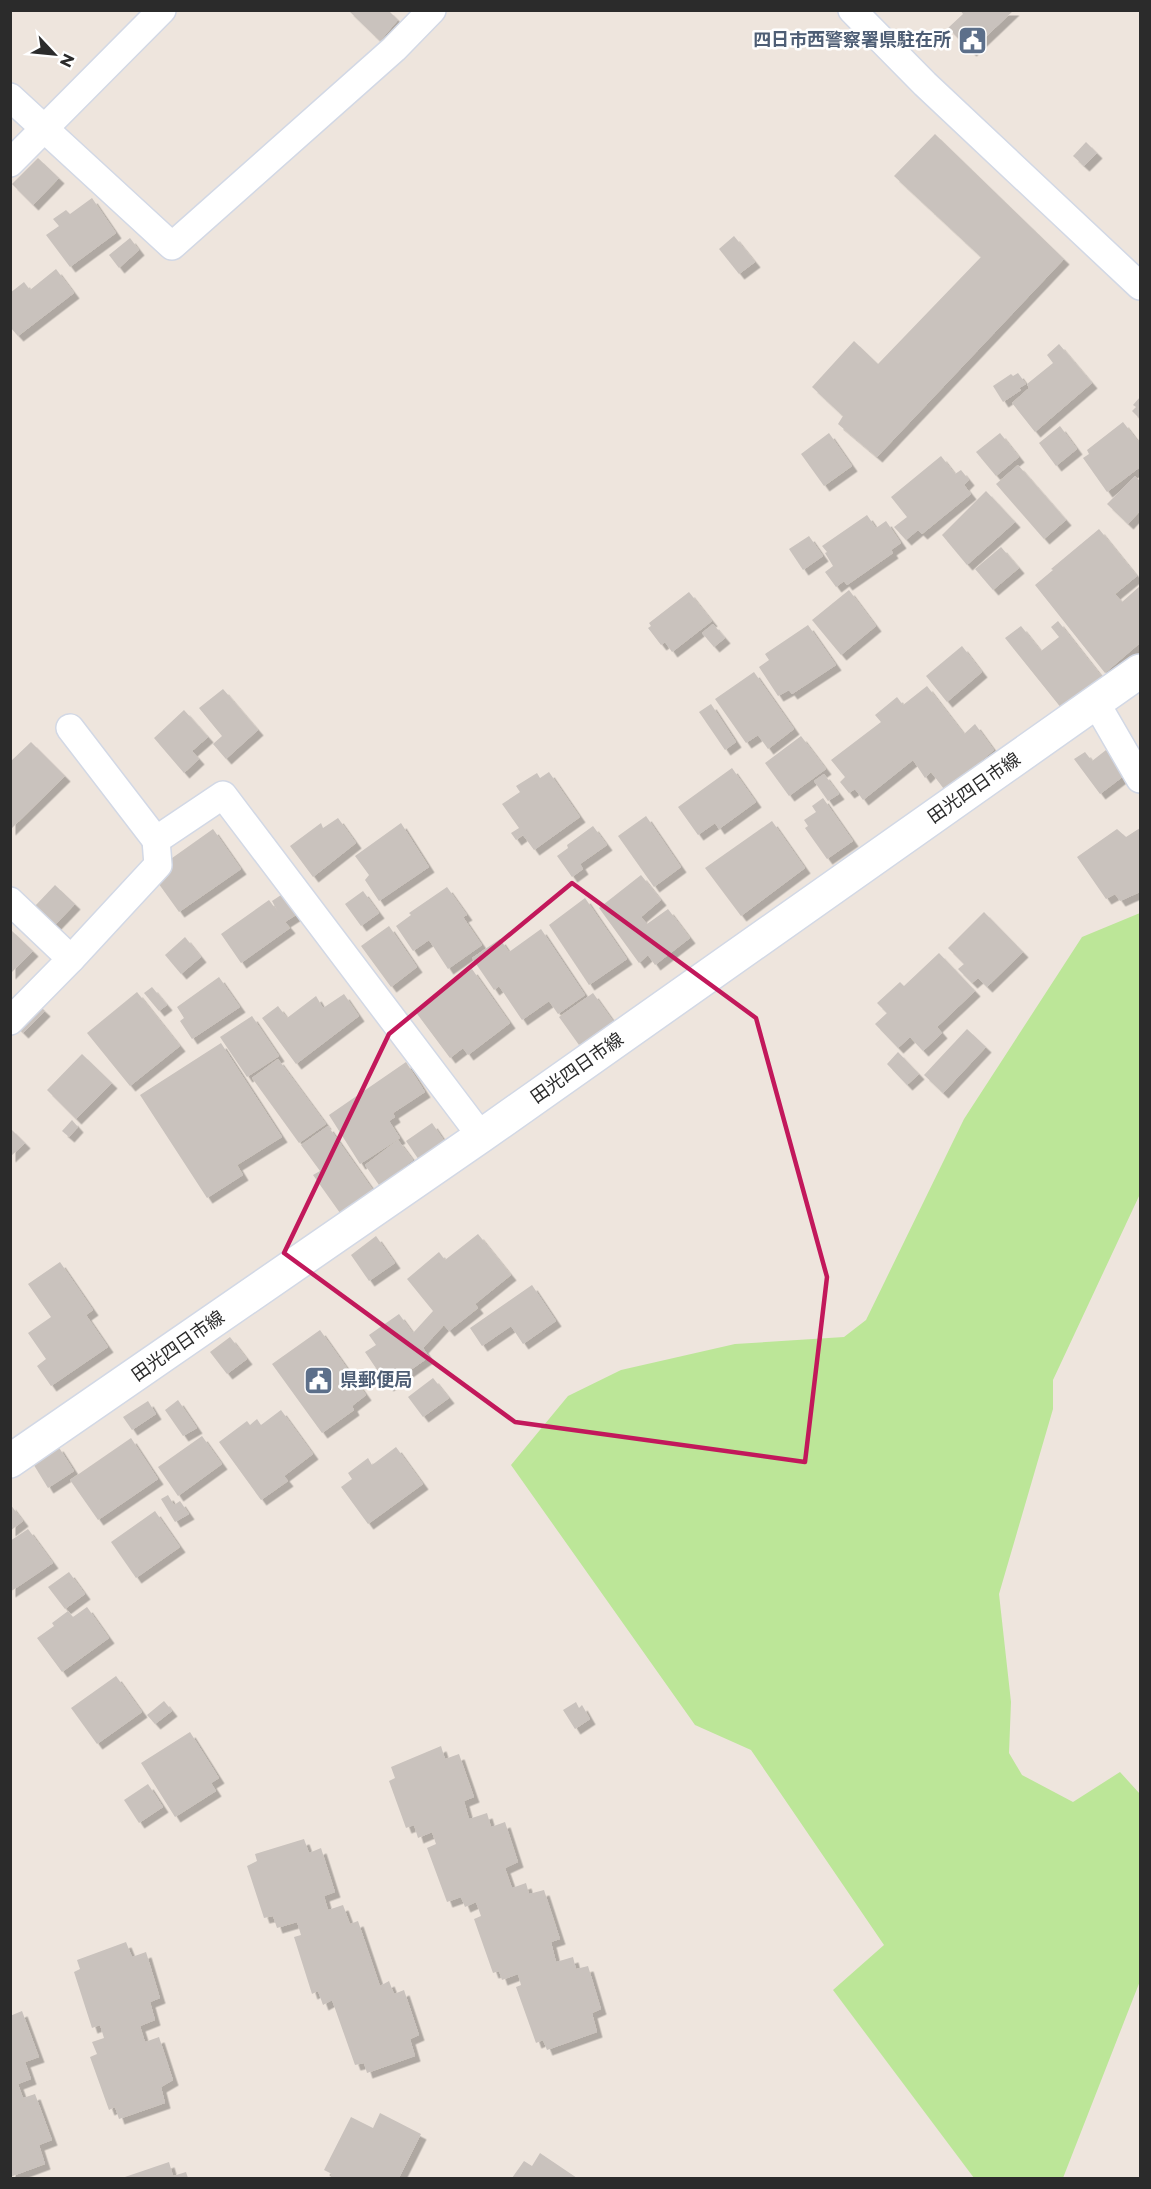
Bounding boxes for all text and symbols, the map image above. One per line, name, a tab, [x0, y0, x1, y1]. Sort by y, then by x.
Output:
north arrow	[24, 24, 84, 84]
public building icon: 四日市西警察署県駐在所	[956, 24, 988, 56]
place label: 四日市西警察署県駐在所	[753, 29, 951, 51]
text: N	[56, 50, 78, 70]
street label: 田光四日市線	[923, 748, 1025, 828]
street label: 田光四日市線	[526, 1028, 628, 1108]
street label: 田光四日市線	[127, 1306, 229, 1386]
public building icon: 県郵便局	[303, 1364, 335, 1396]
place label: 県郵便局	[340, 1369, 412, 1391]

